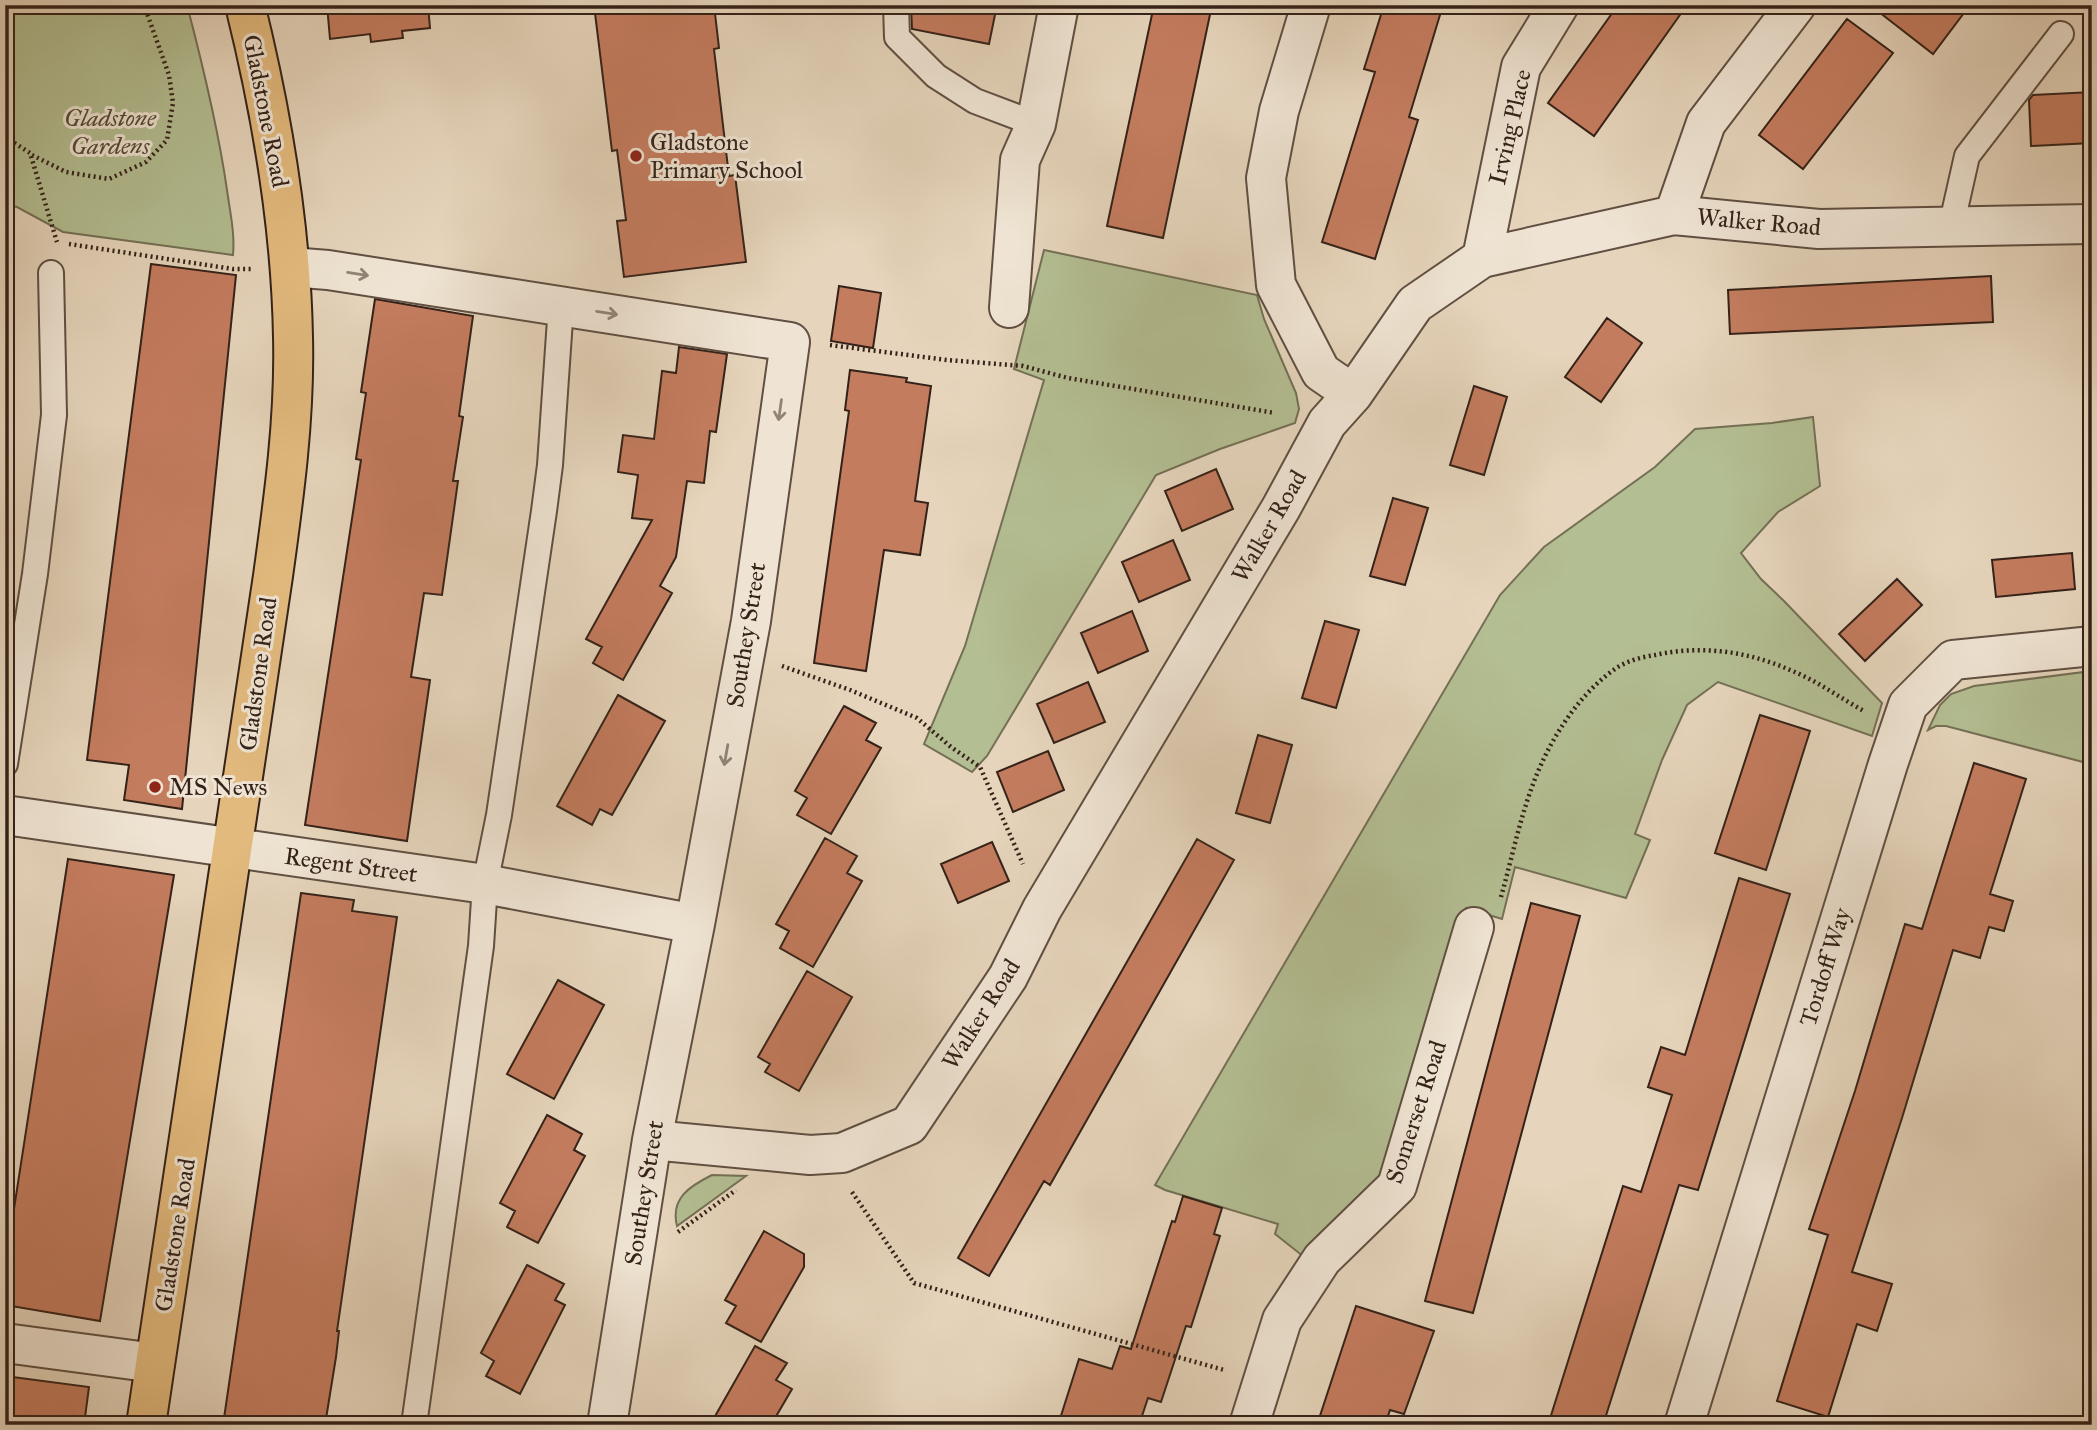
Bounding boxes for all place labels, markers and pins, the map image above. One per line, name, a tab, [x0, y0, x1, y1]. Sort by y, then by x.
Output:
place label: Gladstone Primary School	[650, 127, 804, 185]
marker: Gladstone Primary School	[628, 148, 644, 164]
place label: MS News	[169, 772, 267, 802]
marker: MS News	[147, 779, 163, 795]

